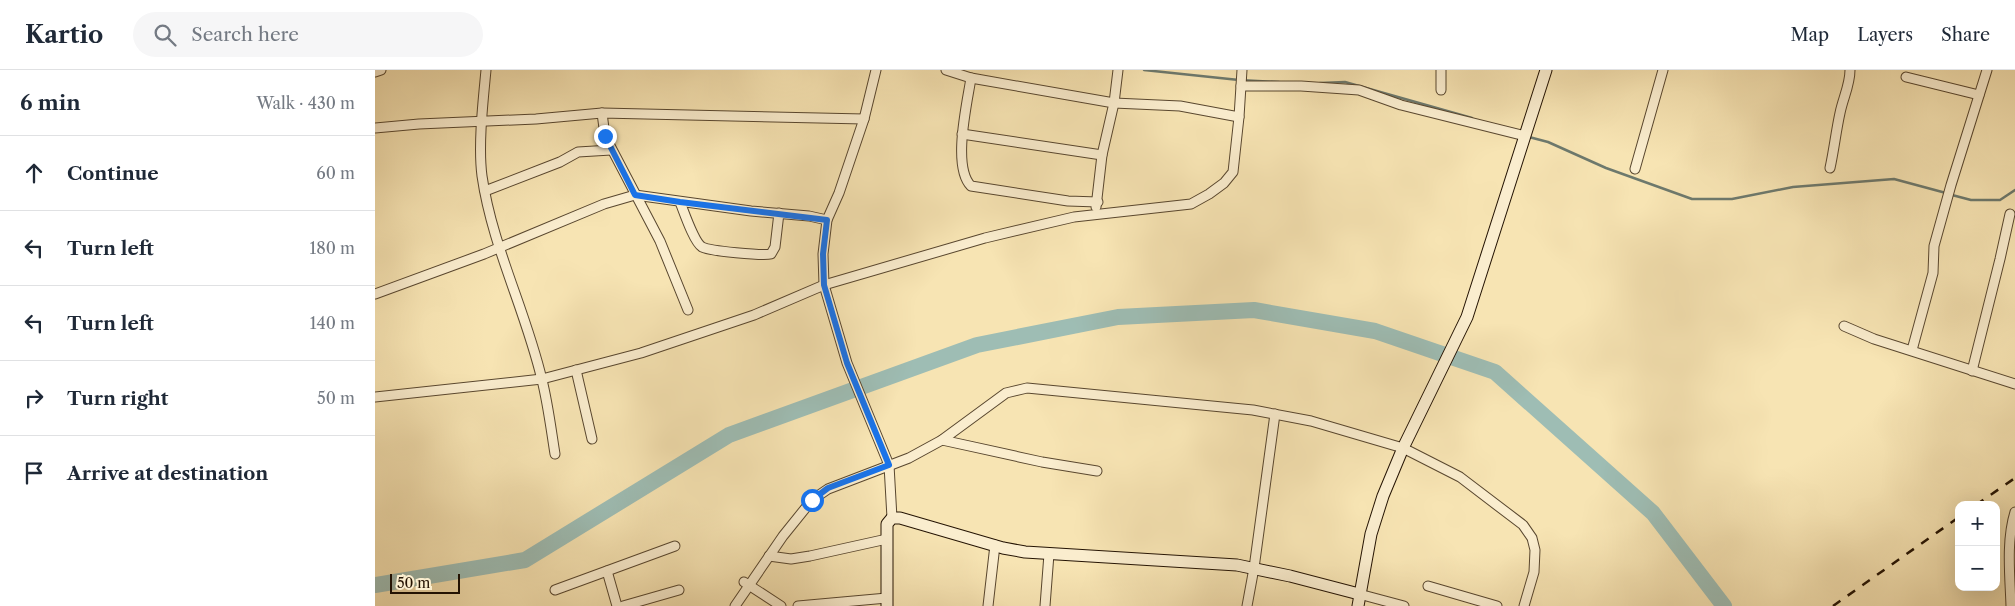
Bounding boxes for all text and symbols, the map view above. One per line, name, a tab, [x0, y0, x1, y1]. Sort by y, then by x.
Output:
search box	[133, 12, 483, 57]
text: Kartio	[25, 20, 103, 49]
icon: search	[151, 21, 179, 49]
text: Search here	[191, 23, 299, 46]
text: Map	[1791, 24, 1829, 46]
text: Layers	[1857, 24, 1913, 46]
text: Share	[1941, 24, 1990, 46]
text: 6 min	[20, 90, 81, 115]
text: Walk · 430 m	[256, 93, 355, 113]
route end	[594, 125, 617, 148]
icon: ahead	[20, 159, 48, 187]
text: Continue	[67, 162, 159, 185]
text: 60 m	[316, 163, 355, 183]
icon: left	[20, 234, 48, 262]
text: Turn left	[67, 237, 154, 260]
text: 180 m	[309, 238, 355, 258]
icon: left	[20, 309, 48, 337]
text: Turn left	[67, 312, 154, 335]
text: 140 m	[310, 313, 355, 333]
icon: right	[20, 384, 48, 412]
text: Turn right	[67, 387, 168, 410]
text: 50 m	[317, 388, 355, 408]
icon: arrive	[20, 459, 48, 487]
text: Arrive at destination	[67, 462, 268, 485]
route start	[801, 489, 824, 512]
map controls	[1955, 501, 2000, 591]
button: +	[1955, 501, 2000, 546]
button: −	[1955, 546, 2000, 591]
scale bar	[390, 571, 460, 594]
text: 50 m	[397, 574, 430, 592]

